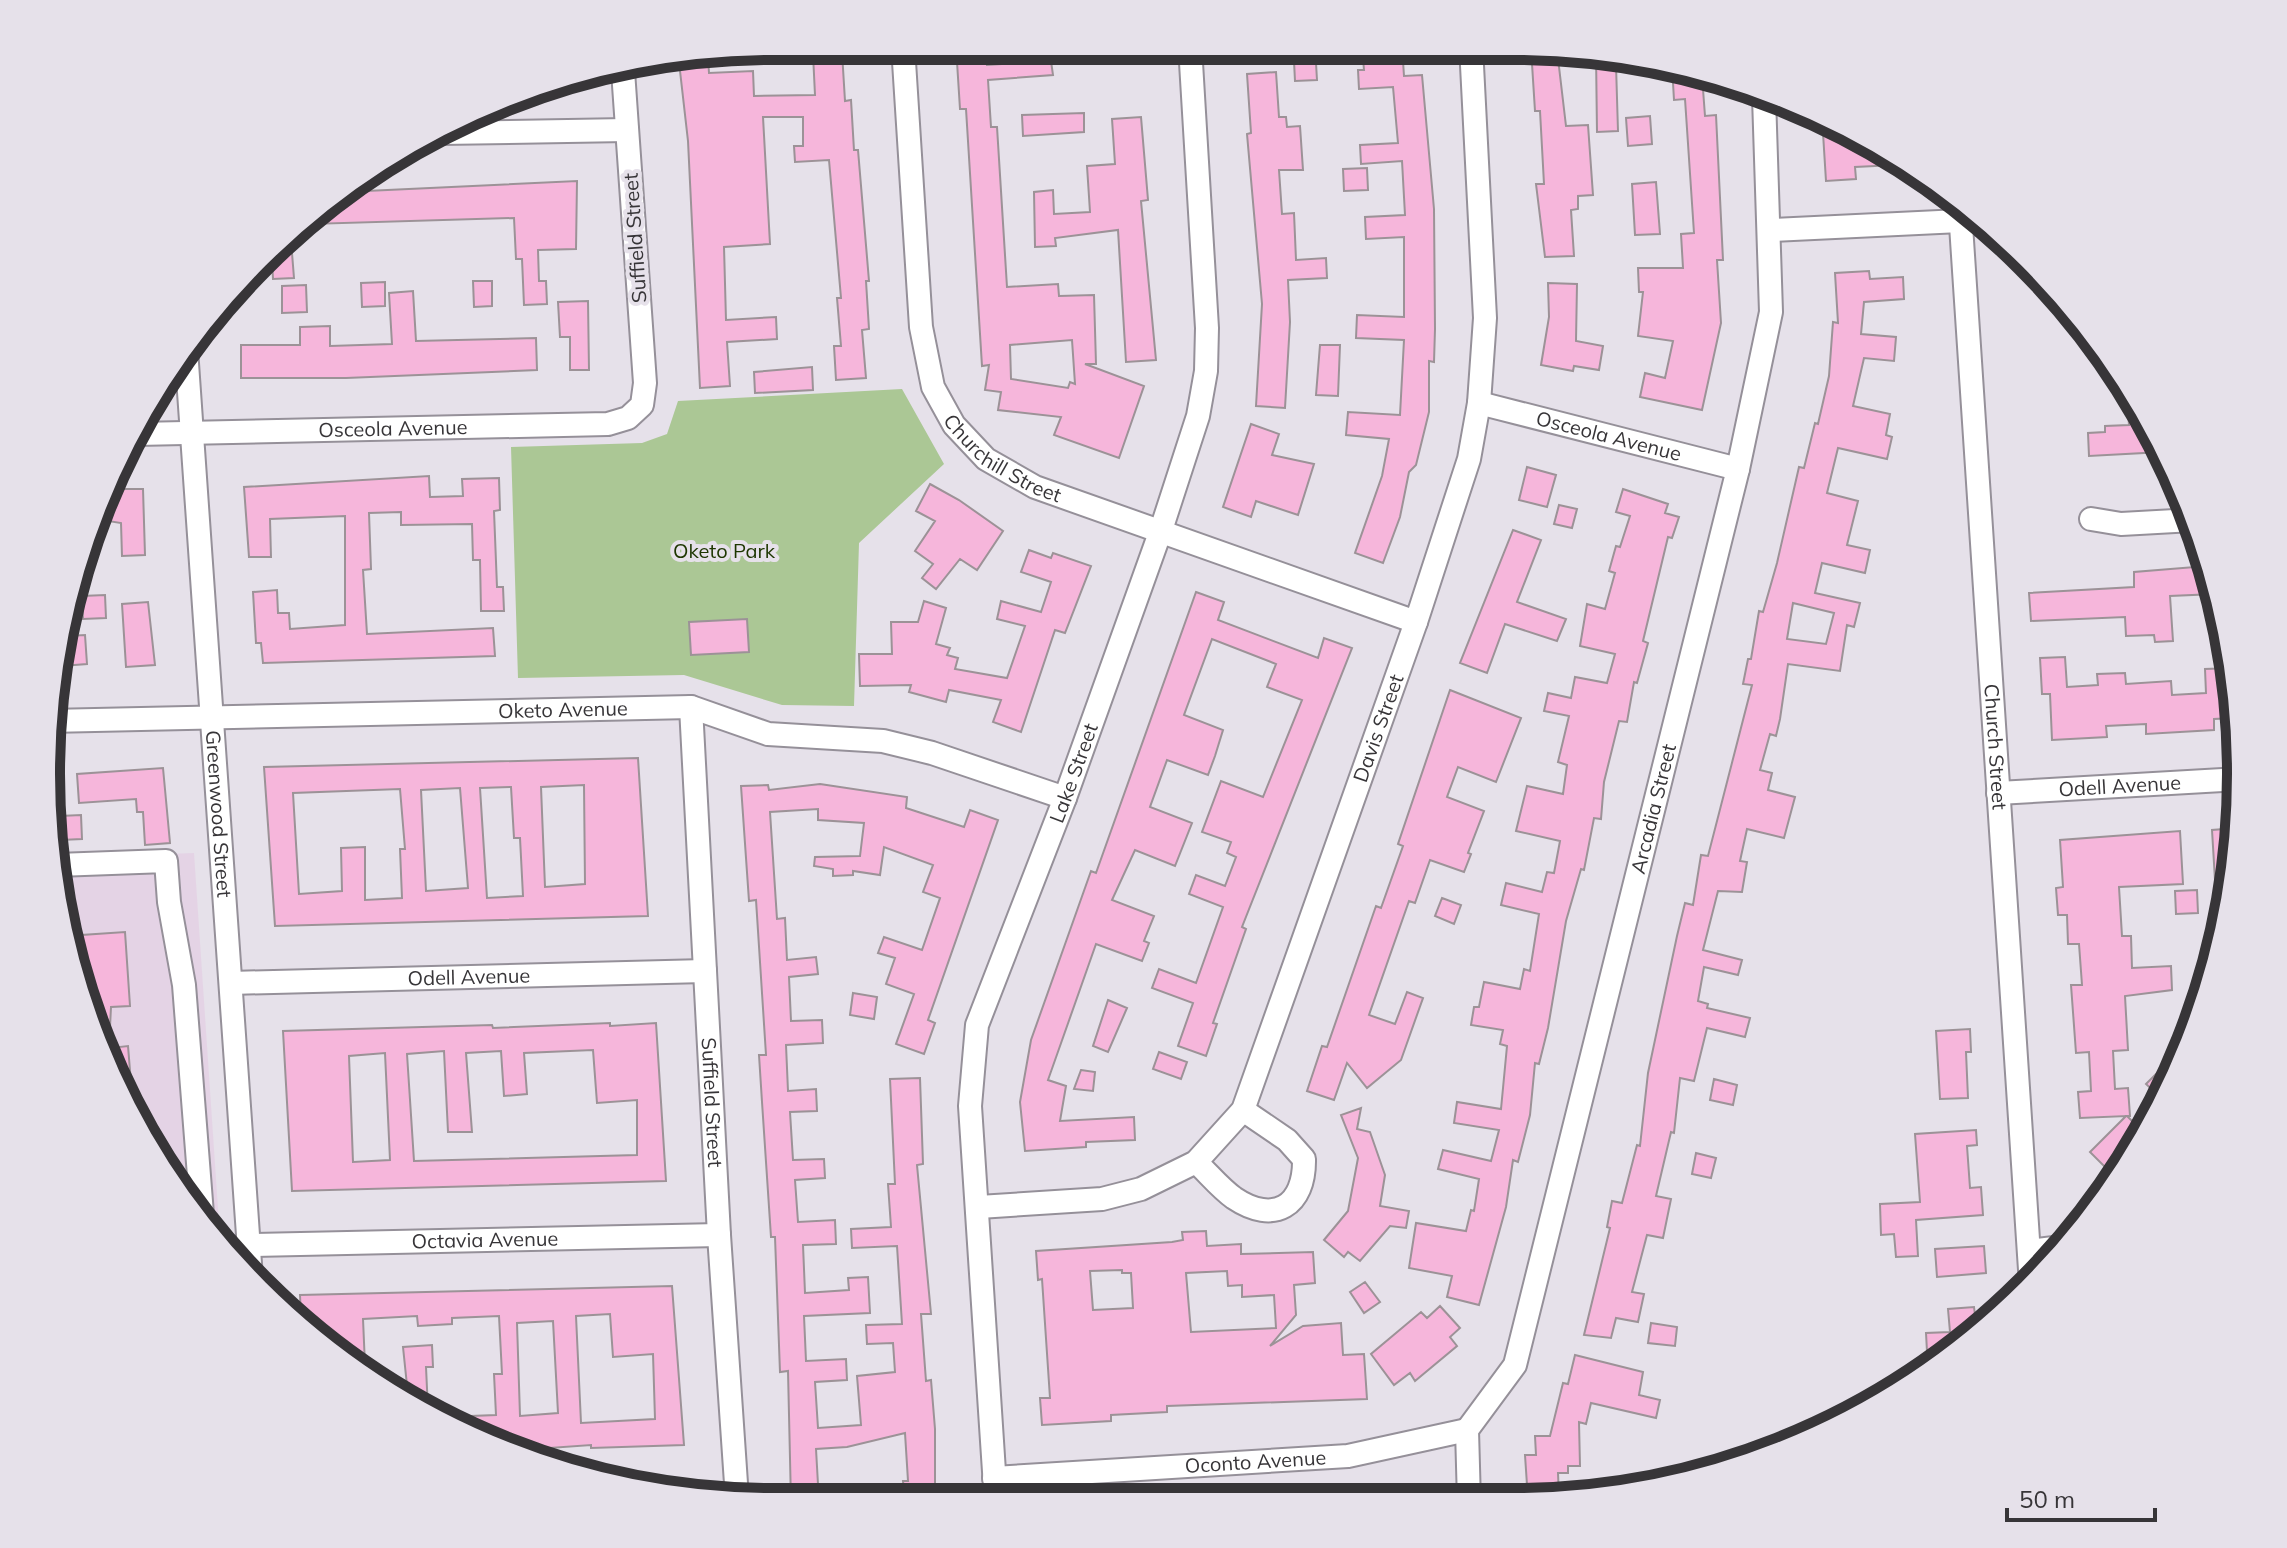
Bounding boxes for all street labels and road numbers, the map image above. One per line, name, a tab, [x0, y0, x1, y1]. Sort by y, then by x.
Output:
street label: Suffield Street	[617, 172, 652, 304]
street label: Osceola Avenue	[1534, 405, 1684, 466]
street label: Churchill Street	[938, 410, 1065, 507]
street label: Osceola Avenue	[318, 414, 468, 442]
street label: Davis Street	[1347, 671, 1409, 785]
street label: Church Street	[1979, 683, 2013, 811]
street label: Oketo Avenue	[498, 695, 628, 723]
street label: Lake Street	[1044, 720, 1103, 826]
street label: Greenwood Street	[201, 729, 237, 898]
street label: Arcadia Street	[1625, 741, 1681, 876]
street label: Odell Avenue	[2058, 769, 2182, 801]
street label: Odell Avenue	[407, 962, 531, 991]
street label: Suffield Street	[697, 1037, 728, 1168]
street label: Octavia Avenue	[411, 1225, 558, 1254]
street label: Oconto Avenue	[1184, 1444, 1327, 1478]

